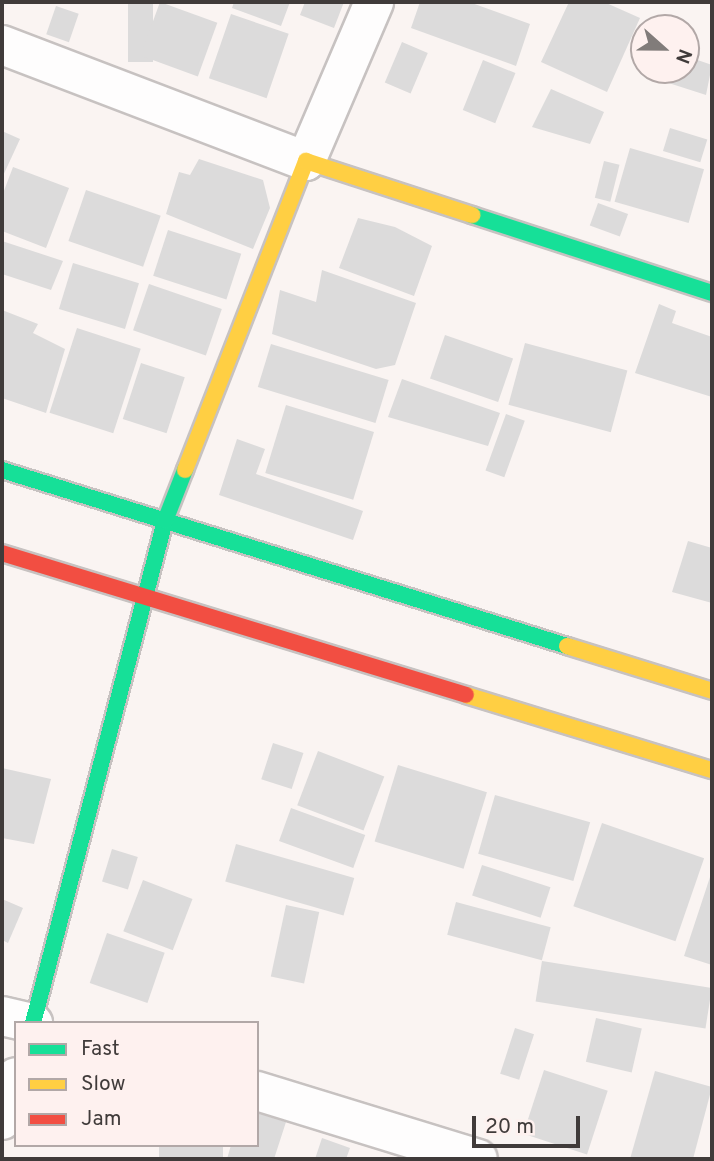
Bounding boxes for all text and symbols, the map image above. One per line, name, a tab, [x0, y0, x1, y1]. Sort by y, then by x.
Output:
north arrow	[630, 14, 700, 84]
text: N	[669, 45, 696, 66]
legend	[14, 1021, 259, 1147]
text: Fast	[81, 1036, 120, 1063]
text: Slow	[81, 1071, 126, 1098]
scale bar	[476, 1102, 584, 1146]
text: Jam	[81, 1106, 122, 1133]
text: 20 m	[485, 1114, 534, 1141]

